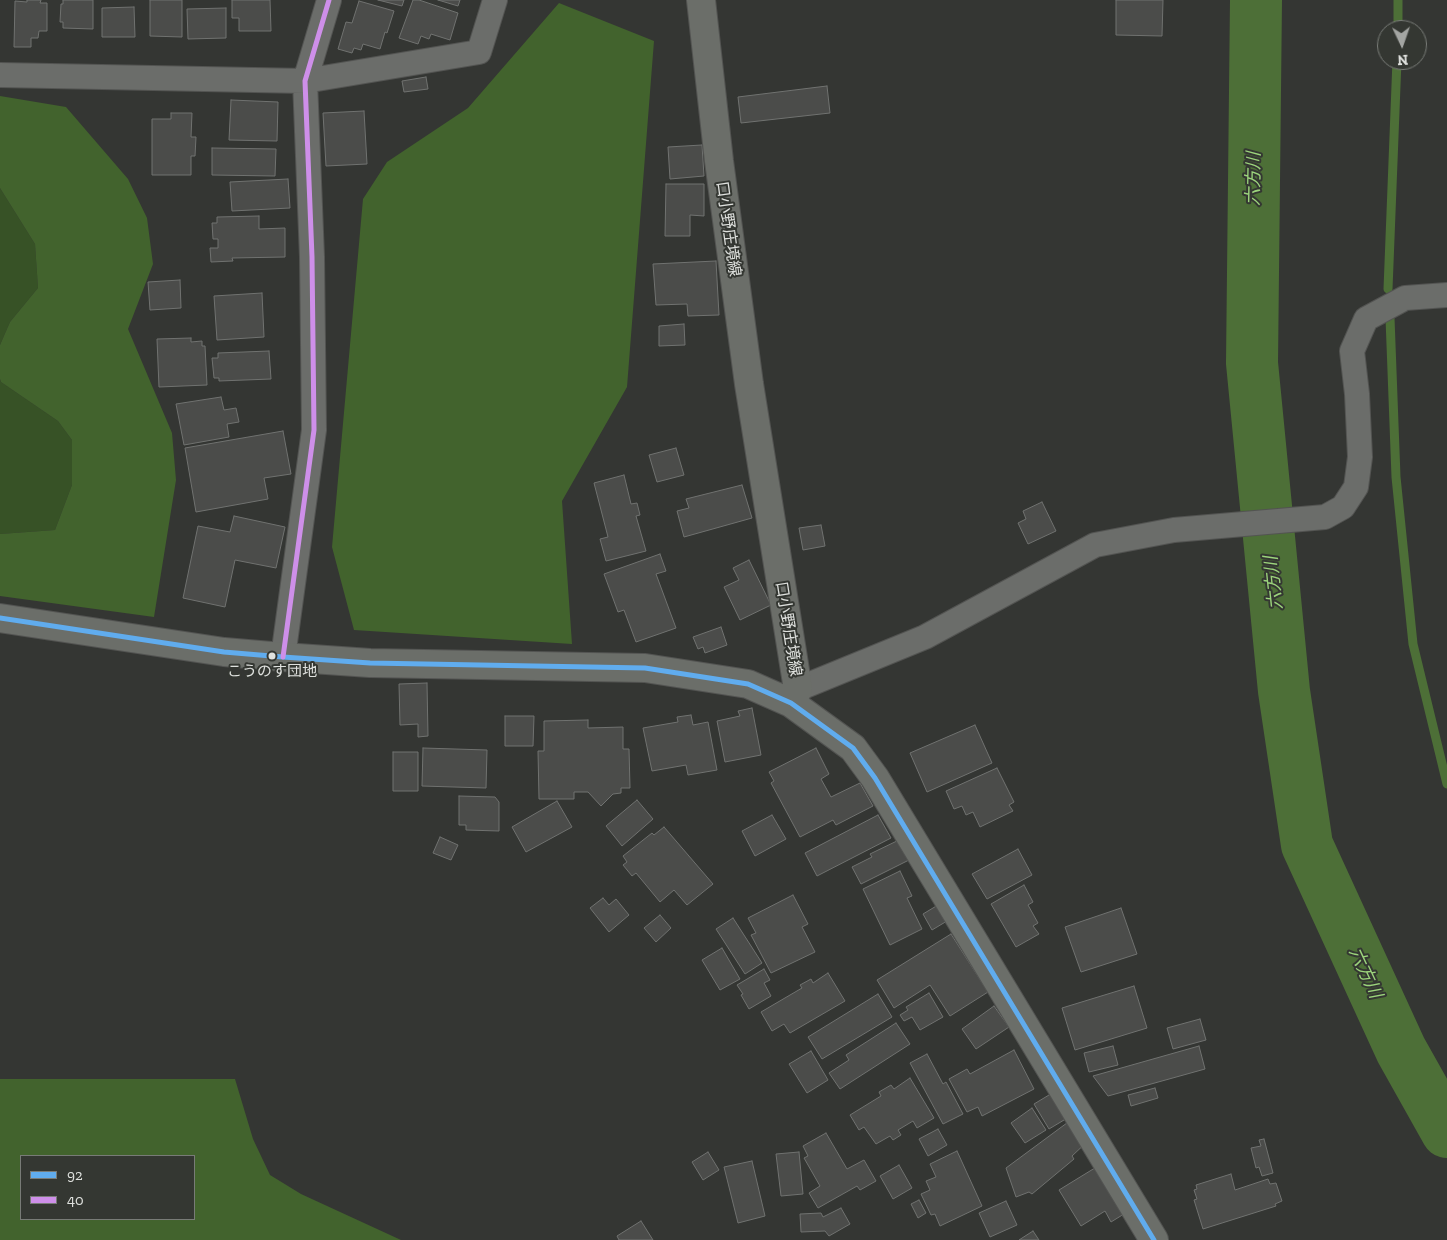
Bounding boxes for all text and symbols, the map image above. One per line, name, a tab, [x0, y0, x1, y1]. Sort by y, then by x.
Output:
north arrow	[1377, 20, 1427, 70]
text: N	[1397, 51, 1409, 68]
water label: 六方川	[1243, 152, 1265, 206]
street label: 口小野庄境線	[712, 180, 744, 278]
water label: 六方川	[1260, 555, 1288, 611]
street label: 口小野庄境線	[771, 580, 805, 678]
marker: こうのす団地	[267, 651, 277, 661]
place label: こうのす団地	[227, 663, 317, 681]
water label: 六方川	[1344, 944, 1386, 1002]
legend	[20, 1155, 195, 1220]
text: 92	[67, 1166, 83, 1184]
text: 40	[67, 1191, 84, 1209]

